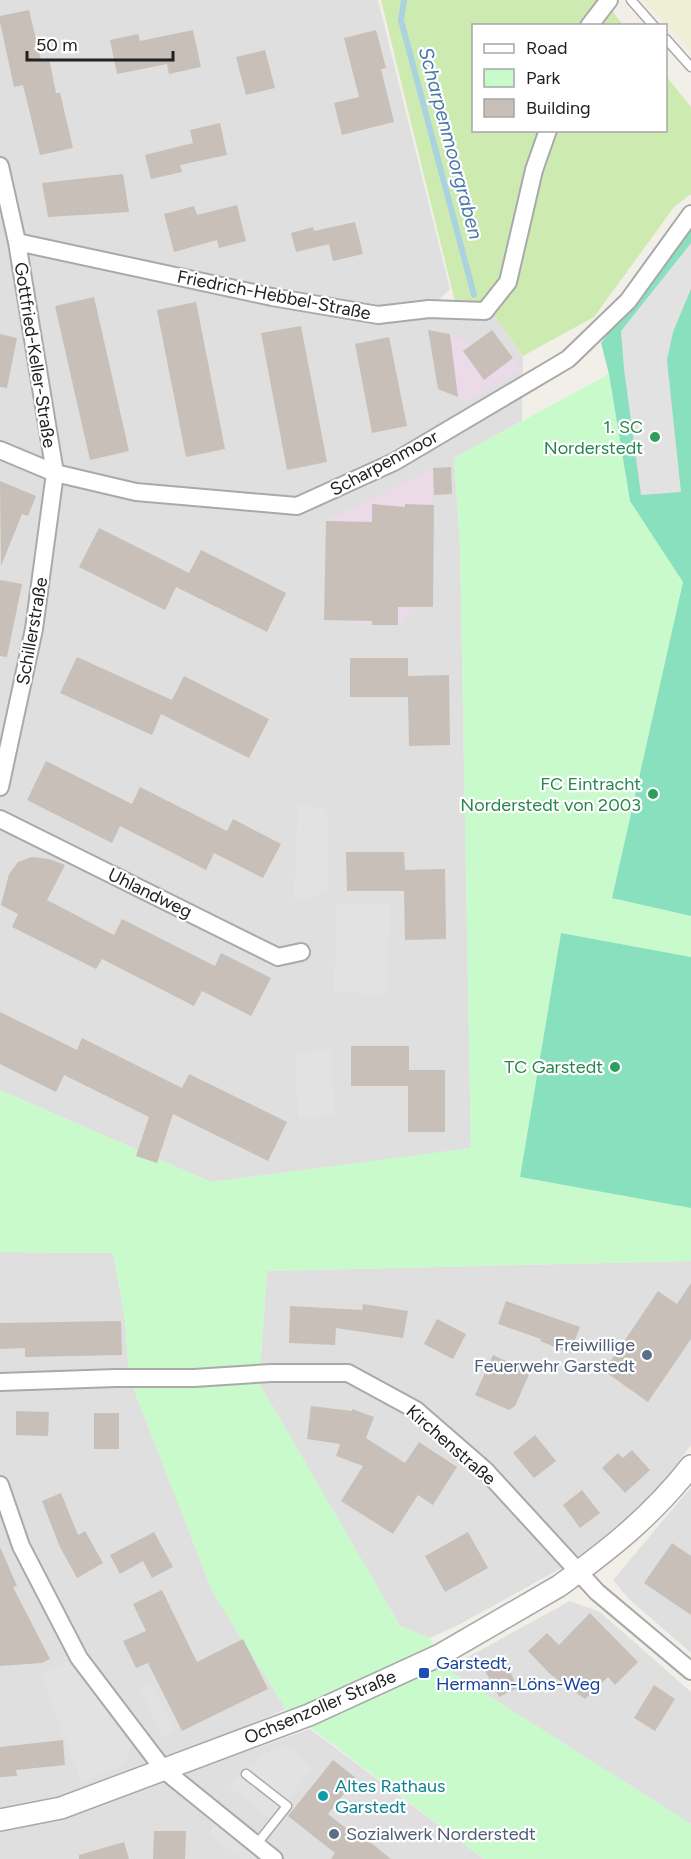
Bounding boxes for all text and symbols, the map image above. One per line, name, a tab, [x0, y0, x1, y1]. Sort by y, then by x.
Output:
scale bar	[27, 24, 172, 62]
legend	[472, 24, 667, 132]
text: 50 m	[36, 34, 78, 56]
text: Road	[526, 37, 567, 59]
water label: Scharpenmoorgraben	[414, 44, 488, 242]
text: Park	[526, 67, 561, 89]
text: Building	[526, 97, 591, 119]
street label: Gottfried-Keller-Straße	[9, 261, 61, 450]
street label: Friedrich-Hebbel-Straße	[175, 265, 373, 325]
place label: 1. SC Norderstedt	[544, 416, 643, 459]
street label: Scharpenmoor	[326, 425, 442, 501]
marker: 1. SC Norderstedt	[648, 430, 662, 444]
street label: Schillerstraße	[12, 575, 52, 687]
place label: FC Eintracht Norderstedt von 2003	[460, 773, 641, 816]
marker: FC Eintracht Norderstedt von 2003	[646, 787, 660, 801]
street label: Uhlandweg	[104, 863, 196, 923]
place label: TC Garstedt	[504, 1056, 603, 1078]
marker: TC Garstedt	[608, 1060, 622, 1074]
place label: Freiwillige Feuerwehr Garstedt	[474, 1334, 635, 1377]
marker: Freiwillige Feuerwehr Garstedt	[640, 1348, 654, 1362]
street label: Kirchenstraße	[402, 1400, 500, 1490]
place label: Garstedt, Hermann-Löns-Weg	[436, 1652, 600, 1695]
street label: Ochsenzoller Straße	[241, 1665, 399, 1749]
marker: Garstedt, Hermann-Löns-Weg	[417, 1666, 431, 1680]
place label: Altes Rathaus Garstedt	[335, 1775, 445, 1818]
marker: Altes Rathaus Garstedt	[316, 1789, 330, 1803]
place label: Sozialwerk Norderstedt	[346, 1823, 536, 1845]
marker: Sozialwerk Norderstedt	[327, 1827, 341, 1841]

